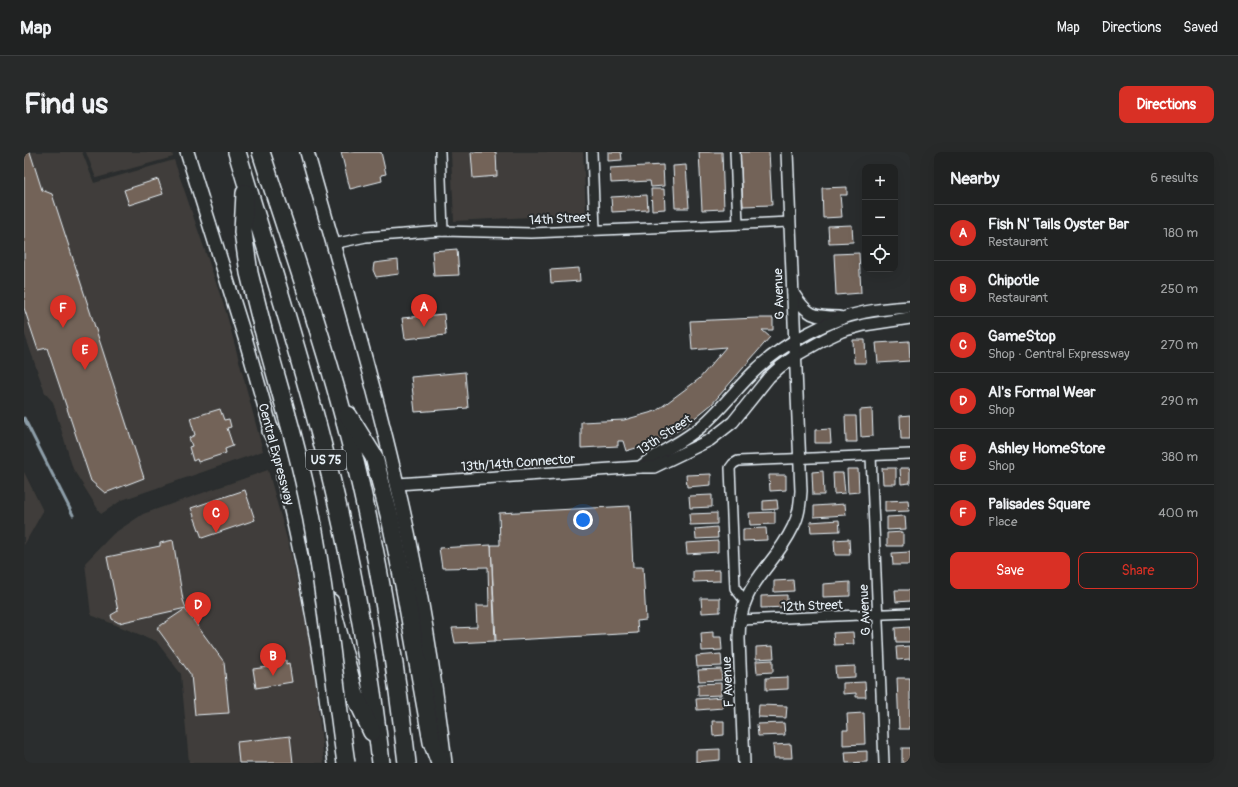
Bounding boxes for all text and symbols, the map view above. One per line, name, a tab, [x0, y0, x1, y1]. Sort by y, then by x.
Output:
text: Map	[20, 16, 51, 40]
text: Map	[1057, 19, 1080, 36]
text: Directions	[1102, 19, 1161, 36]
text: Saved	[1183, 19, 1218, 36]
button: Directions	[1119, 86, 1214, 123]
text: Find us	[24, 87, 108, 122]
map controls	[862, 164, 898, 272]
button: +	[862, 164, 898, 200]
text: Nearby	[950, 168, 999, 189]
text: 6 results	[1151, 170, 1198, 186]
button: −	[862, 200, 898, 236]
street label: 14th Street	[529, 209, 592, 229]
text: Fish N' Tails Oyster Bar	[988, 215, 1129, 234]
text: A	[959, 225, 967, 241]
text: 180 m	[1163, 225, 1198, 241]
text: Restaurant	[988, 234, 1048, 250]
button: locate	[862, 236, 898, 272]
street label: G Avenue	[770, 267, 788, 320]
text: Chipotle	[988, 271, 1039, 290]
text: B	[959, 281, 967, 297]
text: 250 m	[1160, 281, 1198, 297]
text: Restaurant	[988, 290, 1048, 306]
pin: A	[411, 294, 437, 327]
pin: F	[50, 295, 76, 328]
text: GameStop	[988, 327, 1056, 346]
pin: E	[72, 337, 98, 370]
text: C	[959, 337, 967, 353]
text: 270 m	[1161, 337, 1198, 353]
text: Shop · Central Expressway	[988, 346, 1130, 362]
text: Al's Formal Wear	[988, 383, 1096, 402]
text: D	[959, 393, 967, 409]
text: 290 m	[1161, 393, 1198, 409]
street label: Central Expressway	[255, 402, 297, 507]
text: Shop	[988, 402, 1015, 418]
street label: 13th Street	[634, 411, 695, 458]
text: Ashley HomeStore	[988, 439, 1105, 458]
text: E	[960, 449, 966, 465]
text: 380 m	[1161, 449, 1198, 465]
road number: US 75	[306, 450, 346, 470]
street label: 13th/14th Connector	[460, 451, 576, 475]
text: Shop	[988, 458, 1015, 474]
text: Palisades Square	[988, 495, 1090, 514]
pin: C	[203, 500, 229, 533]
text: F	[959, 505, 967, 521]
text: 400 m	[1158, 505, 1198, 521]
your location	[573, 510, 593, 530]
text: Place	[988, 514, 1017, 530]
button: Save	[950, 552, 1070, 589]
button: Share	[1078, 552, 1198, 589]
street label: G Avenue	[856, 583, 874, 636]
pin: D	[185, 592, 211, 625]
street label: 12th Street	[781, 597, 844, 615]
pin: B	[260, 643, 286, 676]
street label: F Avenue	[719, 656, 737, 708]

